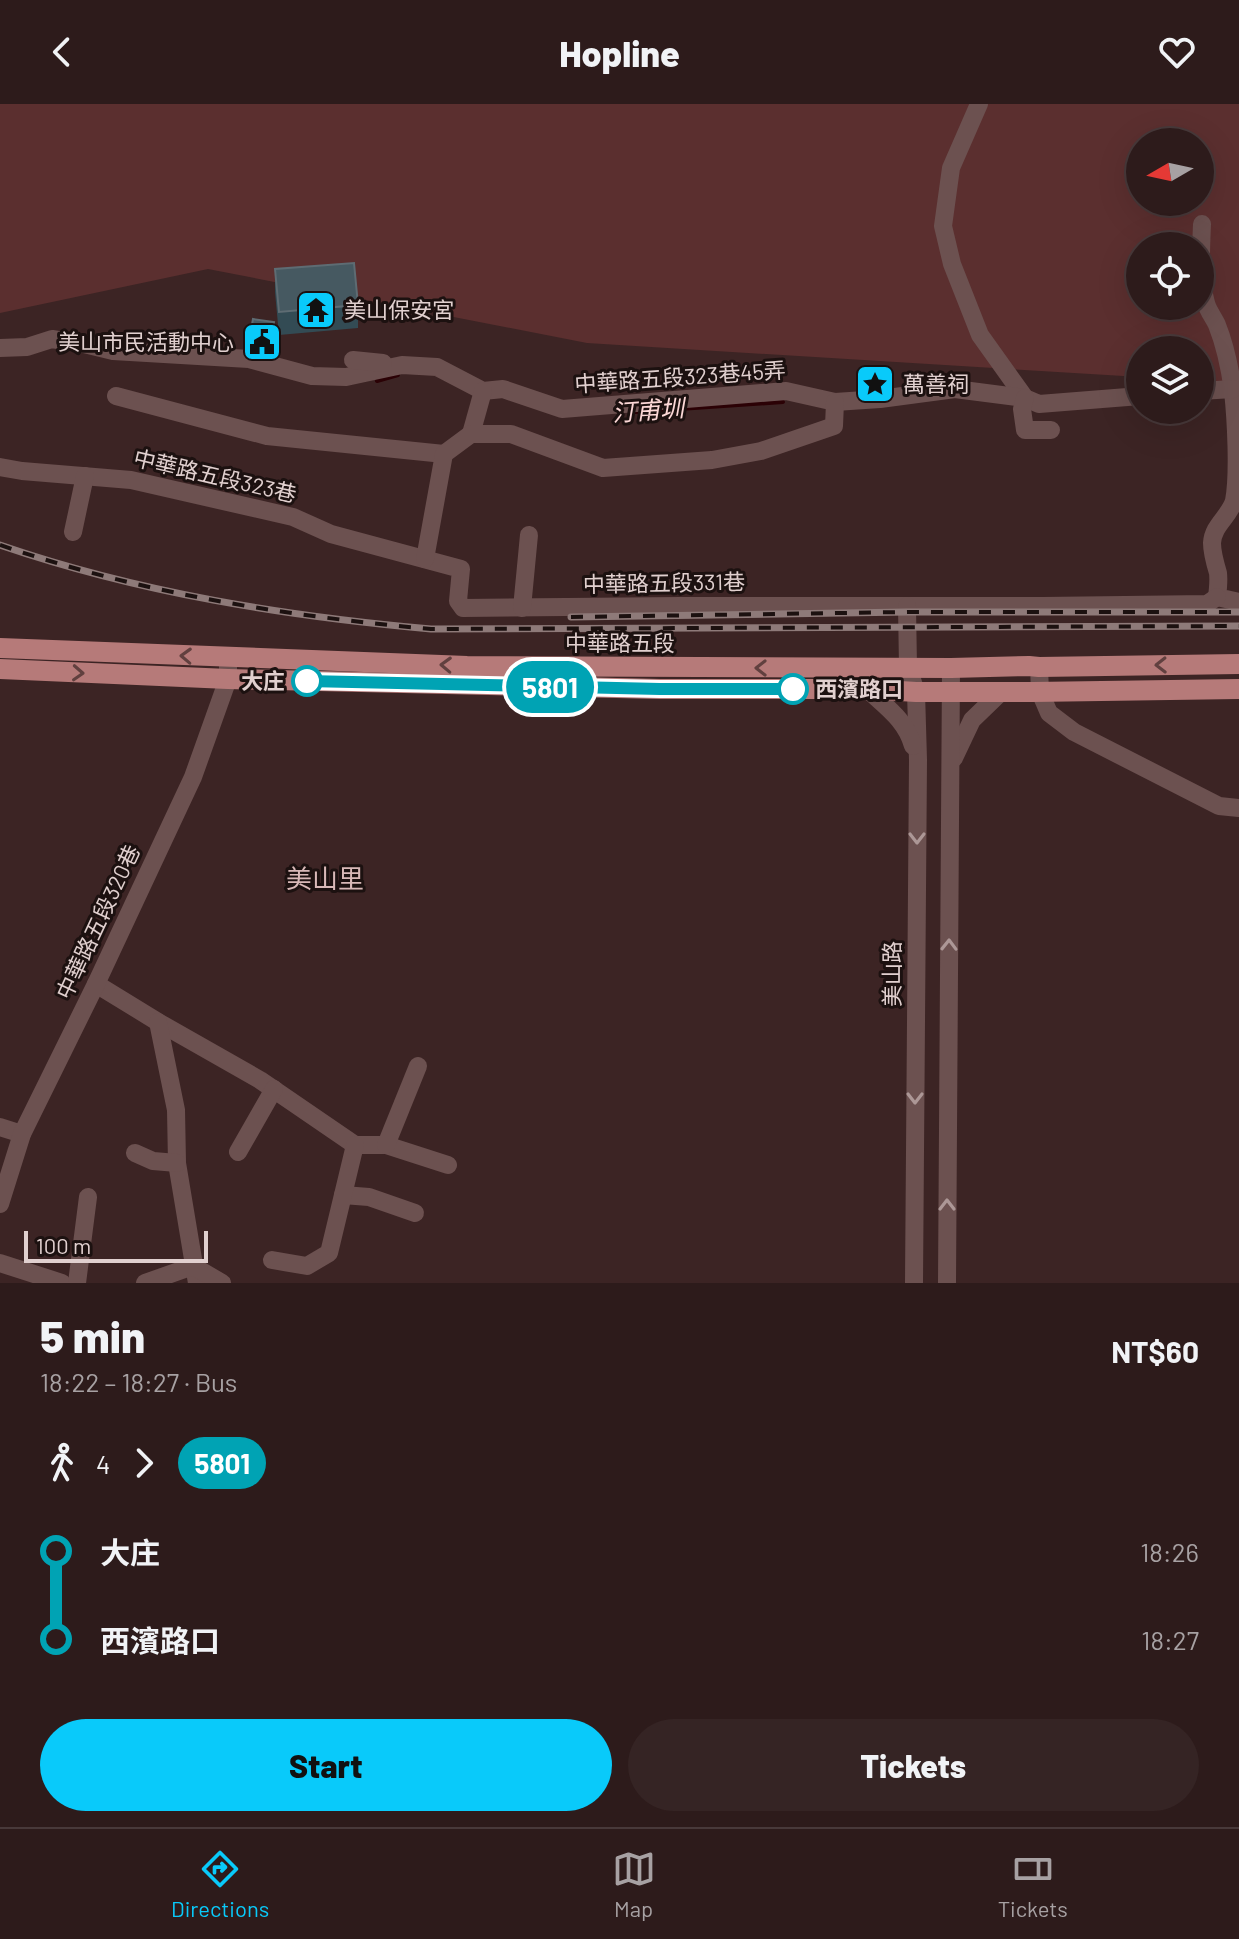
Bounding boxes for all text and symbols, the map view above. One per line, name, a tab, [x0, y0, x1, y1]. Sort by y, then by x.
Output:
icon: back	[40, 30, 84, 74]
icon: heart	[1155, 30, 1199, 74]
text: Hopline	[559, 31, 680, 74]
north arrow	[1126, 128, 1214, 216]
map controls	[1126, 128, 1214, 424]
button: locate	[1126, 232, 1214, 320]
temple icon: 美山保安宮	[295, 289, 337, 331]
place label: 美山保安宮	[344, 296, 454, 322]
public building icon: 美山市民活動中心	[241, 321, 283, 363]
place label: 美山市民活動中心	[58, 328, 234, 354]
button: layers	[1126, 336, 1214, 424]
street label: 中華路五段323巷45弄	[573, 356, 786, 396]
place icon: 萬善祠	[854, 363, 896, 405]
place label: 萬善祠	[903, 370, 969, 396]
water label: 汀甫圳	[611, 392, 688, 426]
street label: 中華路五段323巷	[131, 444, 299, 506]
street label: 中華路五段331巷	[583, 568, 745, 596]
street label: 中華路五段	[565, 629, 675, 655]
one-way arrow	[179, 647, 192, 664]
one-way arrow	[439, 656, 452, 673]
one-way arrow	[1154, 657, 1167, 674]
one-way arrow	[754, 659, 767, 677]
line badge: 5801	[494, 661, 606, 713]
one-way arrow	[72, 664, 85, 681]
marker: 大庄	[292, 666, 322, 696]
place label: 大庄	[241, 667, 285, 693]
text: 5801	[522, 670, 578, 704]
marker: 西濱路口	[778, 674, 808, 704]
place label: 西濱路口	[815, 675, 903, 701]
one-way arrow	[908, 832, 926, 845]
street label: 中華路五段320巷	[50, 840, 144, 1003]
district label: 美山里	[286, 862, 364, 893]
one-way arrow	[940, 938, 958, 951]
street label: 美山路	[878, 941, 904, 1007]
one-way arrow	[906, 1092, 924, 1105]
one-way arrow	[938, 1198, 956, 1211]
scale bar	[24, 1227, 208, 1263]
text: 100 m	[36, 1232, 91, 1258]
text: 5 min	[40, 1309, 145, 1362]
text: NT$60	[1111, 1333, 1199, 1369]
text: 18:22 – 18:27 · Bus	[40, 1366, 237, 1397]
icon: walk	[40, 1441, 84, 1485]
icon: forward	[122, 1441, 166, 1485]
text: 5801	[194, 1446, 250, 1480]
text: 4	[96, 1448, 110, 1479]
text: 大庄	[100, 1534, 160, 1570]
text: 18:26	[1140, 1536, 1199, 1567]
text: 西濱路口	[100, 1622, 220, 1658]
text: 18:27	[1141, 1624, 1199, 1655]
button: Start	[40, 1719, 612, 1811]
button: Tickets	[628, 1719, 1199, 1811]
tab: Directions	[171, 1847, 269, 1921]
tab: Map	[612, 1847, 656, 1921]
tab: Tickets	[998, 1847, 1068, 1921]

